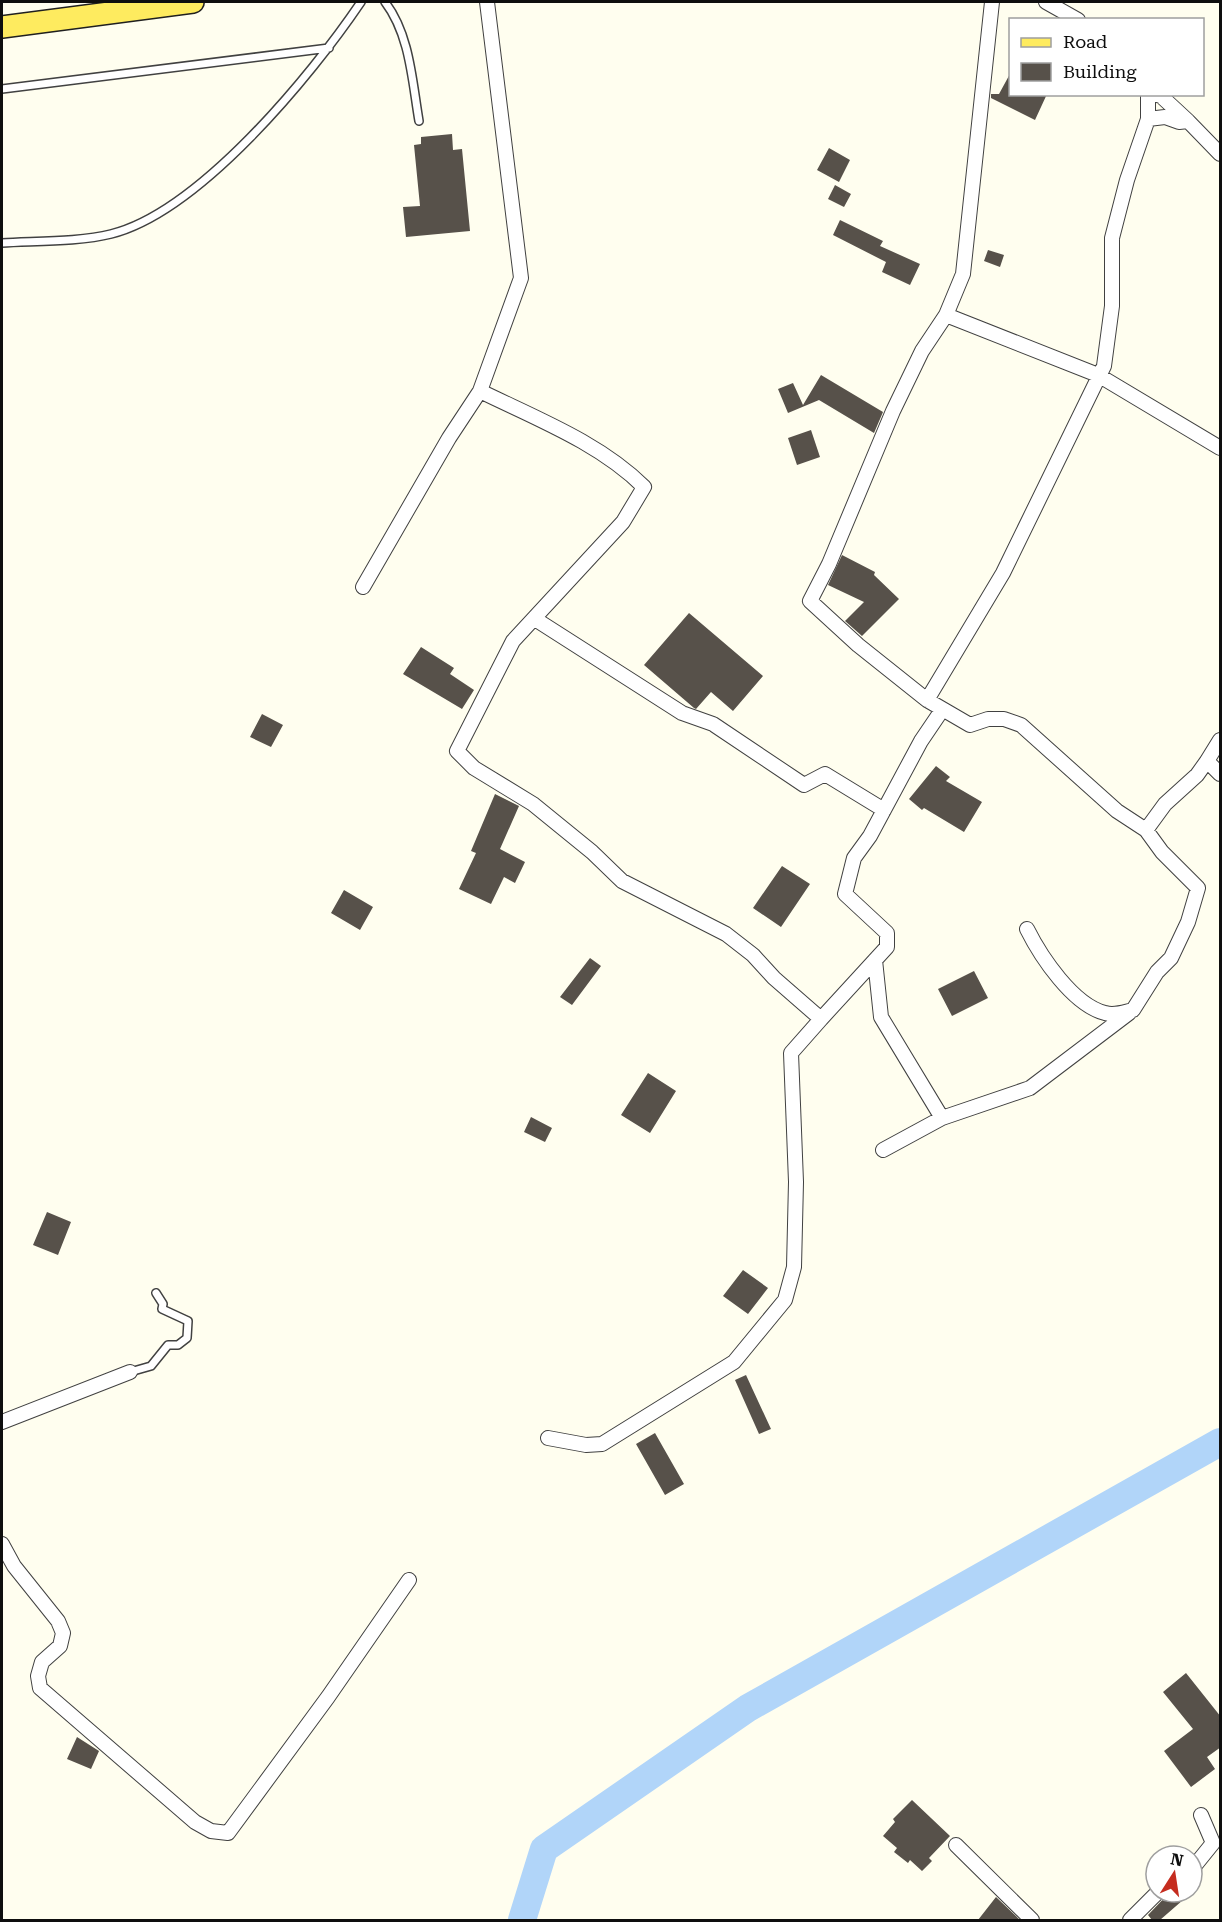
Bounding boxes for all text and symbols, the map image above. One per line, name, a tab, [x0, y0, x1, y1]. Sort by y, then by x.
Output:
legend	[1009, 18, 1204, 96]
text: Road	[1063, 31, 1108, 52]
text: Building	[1063, 61, 1137, 82]
north arrow	[1144, 1844, 1204, 1904]
text: N	[1169, 1849, 1185, 1870]

